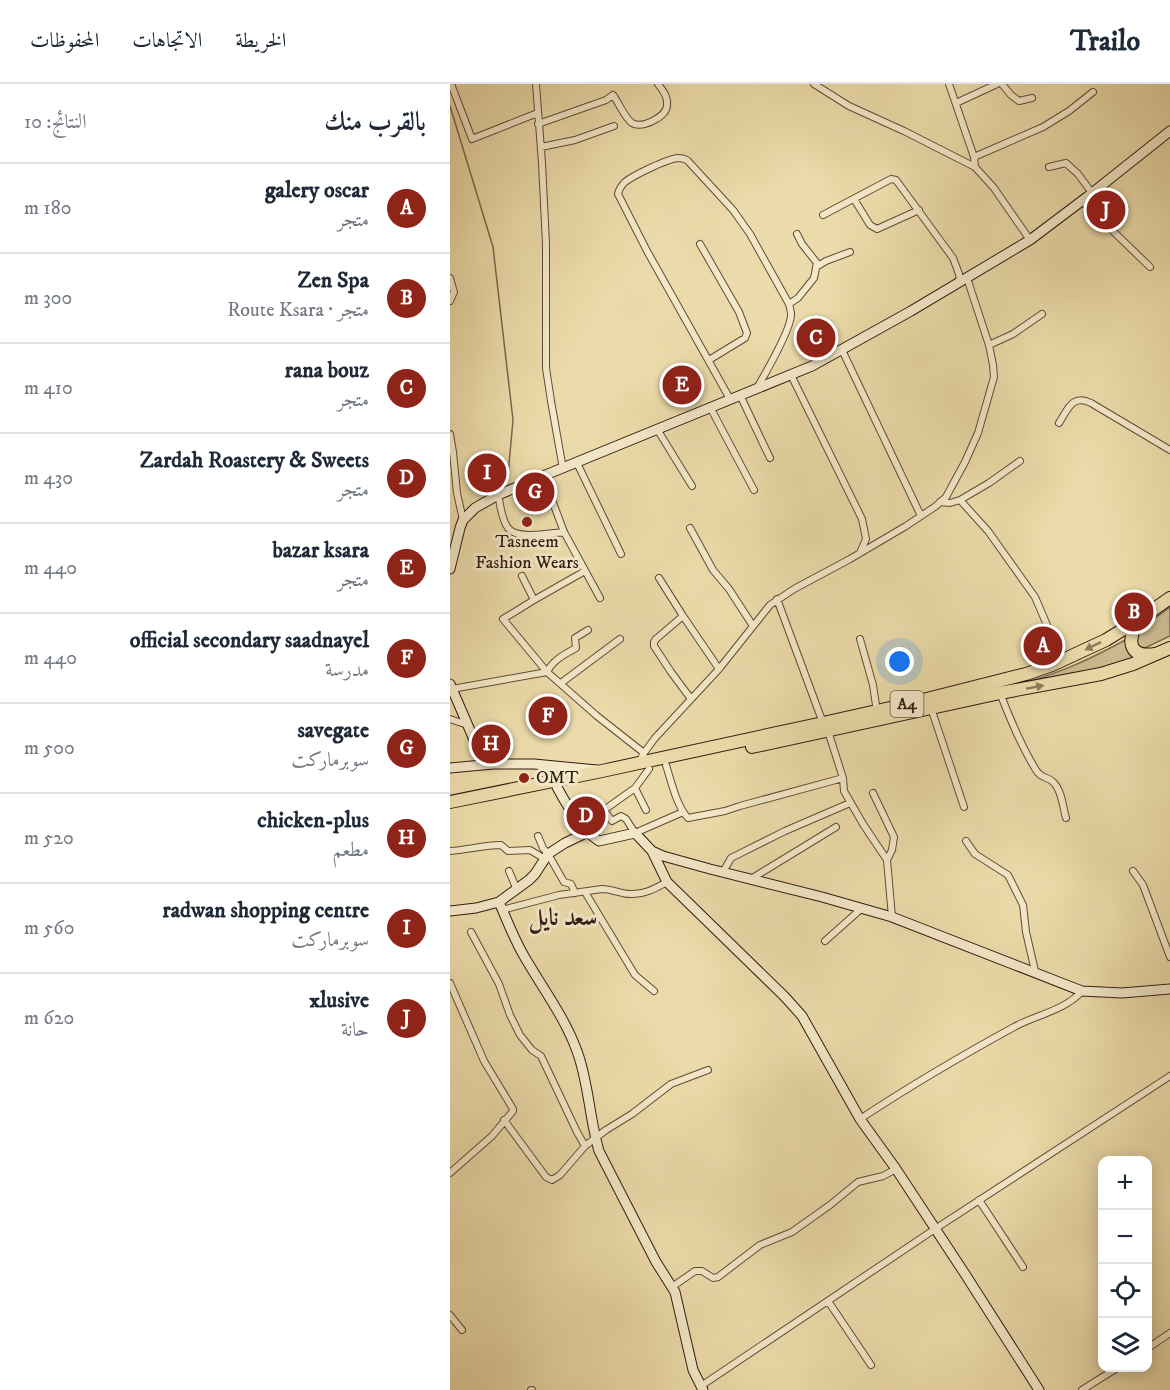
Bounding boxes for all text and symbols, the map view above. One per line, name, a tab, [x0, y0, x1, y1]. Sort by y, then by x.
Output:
text: Trailo	[1070, 24, 1140, 59]
text: المحفوظات	[30, 28, 99, 54]
text: الاتجاهات	[132, 28, 202, 54]
text: الخريطة	[235, 28, 286, 54]
text: بالقرب منك	[324, 106, 426, 139]
text: النتائج: 10	[24, 110, 87, 135]
text: galery oscar	[265, 177, 369, 204]
pin: J	[1086, 188, 1126, 232]
text: 180 m	[24, 196, 71, 221]
text: A	[400, 196, 413, 221]
text: متجر	[337, 208, 369, 233]
text: Zen Spa	[298, 267, 369, 294]
text: 300 m	[24, 286, 72, 311]
text: B	[400, 286, 413, 311]
text: متجر · Route Ksara	[227, 298, 369, 323]
pin: C	[796, 316, 836, 360]
text: rana bouz	[285, 357, 369, 384]
pin: E	[662, 362, 702, 408]
text: 410 m	[24, 376, 73, 401]
text: C	[400, 376, 413, 401]
text: متجر	[337, 388, 369, 413]
text: Zardah Roastery & Sweets	[140, 447, 369, 474]
pin: I	[468, 450, 507, 496]
text: 430 m	[24, 466, 73, 491]
text: D	[399, 466, 414, 491]
pin: G	[516, 470, 554, 514]
text: متجر	[337, 478, 369, 503]
marker: Tasneem Fashion Wears	[520, 515, 534, 529]
place label: Tasneem Fashion Wears	[475, 531, 579, 574]
text: bazar ksara	[272, 537, 369, 564]
text: 440 m	[24, 556, 77, 581]
text: E	[399, 556, 414, 581]
text: متجر	[337, 568, 369, 593]
pin: B	[1114, 590, 1154, 634]
pin: A	[1024, 624, 1062, 668]
text: official secondary saadnayel	[130, 627, 369, 654]
one-way arrow	[1084, 641, 1101, 651]
text: 440 m	[24, 646, 77, 671]
text: F	[400, 646, 413, 671]
your location	[885, 647, 914, 676]
text: مدرسة	[325, 658, 369, 683]
one-way arrow	[1025, 682, 1044, 691]
road number: A4	[890, 691, 924, 717]
pin: F	[528, 694, 568, 738]
text: savegate	[297, 717, 369, 744]
pin: H	[472, 722, 510, 766]
text: 500 m	[24, 736, 75, 761]
text: G	[400, 736, 414, 761]
text: سوبرماركت	[291, 748, 369, 773]
place label: OMT	[536, 767, 579, 789]
marker: OMT	[517, 771, 531, 785]
pin: D	[566, 794, 606, 838]
text: chicken-plus	[257, 807, 369, 834]
text: 520 m	[24, 826, 74, 851]
text: H	[398, 826, 415, 851]
text: مطعم	[332, 838, 369, 863]
text: radwan shopping centre	[162, 897, 369, 924]
district label: سعد نايل	[529, 903, 597, 934]
text: 560 m	[24, 916, 74, 941]
text: I	[402, 916, 411, 941]
text: سوبرماركت	[291, 928, 369, 953]
text: xlusive	[309, 987, 369, 1014]
text: 620 m	[24, 1006, 74, 1031]
text: J	[402, 1006, 411, 1031]
text: حانة	[341, 1018, 369, 1043]
map controls	[1098, 1156, 1152, 1372]
button: +	[1098, 1156, 1152, 1210]
button: −	[1098, 1210, 1152, 1264]
button: locate	[1098, 1264, 1152, 1318]
button: layers	[1098, 1318, 1152, 1372]

